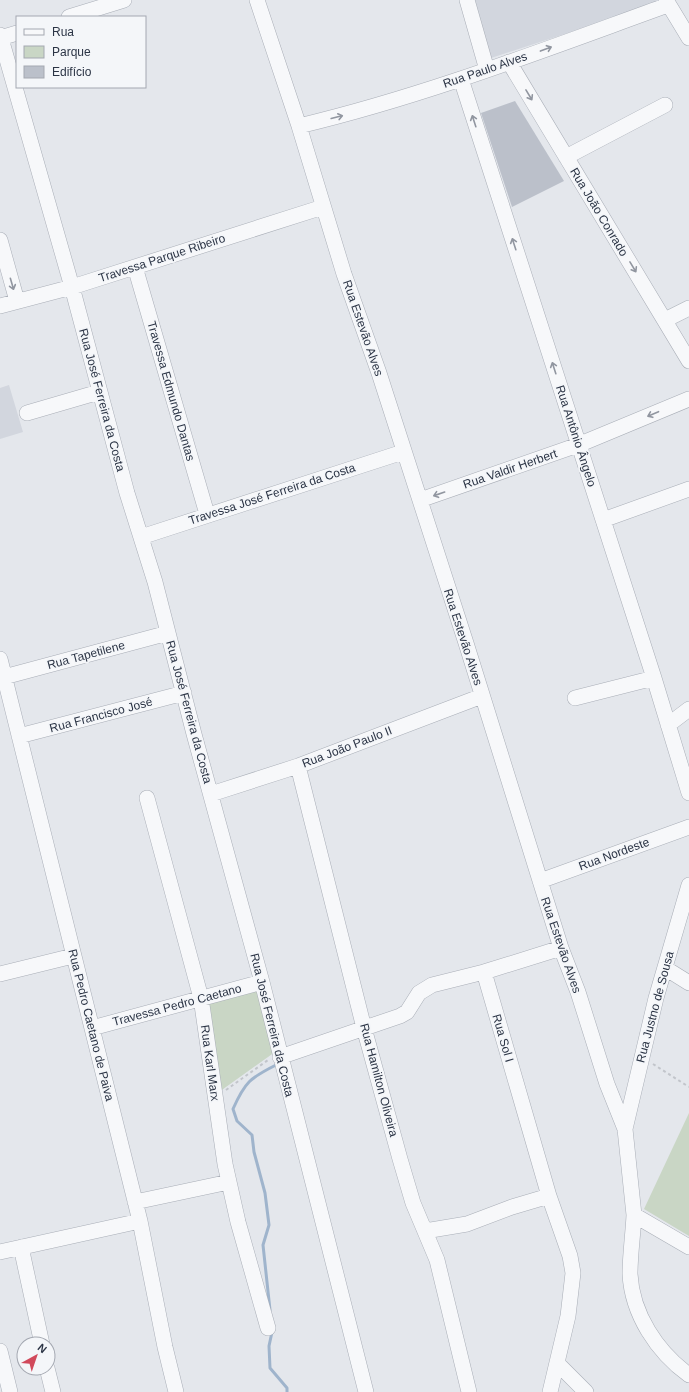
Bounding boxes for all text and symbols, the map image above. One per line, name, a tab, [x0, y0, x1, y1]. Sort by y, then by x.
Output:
legend	[16, 16, 146, 88]
text: Rua	[52, 25, 74, 39]
one-way arrow	[540, 44, 552, 52]
text: Parque	[52, 45, 91, 59]
street label: Rua Paulo Alves	[441, 49, 529, 91]
text: Edifício	[52, 65, 92, 79]
one-way arrow	[526, 89, 534, 101]
one-way arrow	[330, 113, 343, 120]
one-way arrow	[470, 114, 477, 127]
street label: Rua João Conrado	[567, 165, 631, 259]
street label: Travessa Parque Ribeiro	[97, 231, 227, 285]
one-way arrow	[510, 238, 517, 251]
one-way arrow	[629, 261, 637, 273]
one-way arrow	[9, 277, 16, 290]
street label: Rua Estevão Alves	[340, 278, 386, 378]
street label: Travessa Edmundo Dantas	[144, 319, 198, 463]
street label: Rua José Ferreira da Costa	[76, 327, 128, 473]
one-way arrow	[550, 362, 557, 375]
street label: Rua Antônio Ângelo	[553, 383, 600, 489]
one-way arrow	[647, 411, 659, 419]
street label: Rua Valdir Herbert	[461, 446, 559, 492]
street label: Travessa José Ferreira da Costa	[187, 460, 357, 528]
one-way arrow	[434, 490, 446, 498]
street label: Rua Estevão Alves	[441, 587, 485, 687]
street label: Rua Tapetilene	[46, 638, 127, 672]
street label: Rua José Ferreira da Costa	[163, 639, 215, 785]
street label: Rua Francisco José	[48, 694, 154, 735]
street label: Rua João Paulo II	[300, 723, 394, 771]
street label: Rua Nordeste	[577, 835, 651, 873]
street label: Rua Estevão Alves	[538, 895, 584, 995]
street label: Rua Pedro Caetano de Paiva	[65, 948, 117, 1103]
street label: Rua Justno de Sousa	[633, 949, 677, 1064]
street label: Rua José Ferreira da Costa	[247, 952, 297, 1099]
street label: Travessa Pedro Caetano	[111, 981, 243, 1029]
street label: Rua Sol I	[489, 1012, 517, 1064]
street label: Rua Hamilton Oliveira	[357, 1022, 401, 1138]
street label: Rua Karl Marx	[198, 1024, 222, 1102]
north arrow	[16, 1336, 56, 1376]
text: N	[36, 1341, 49, 1356]

